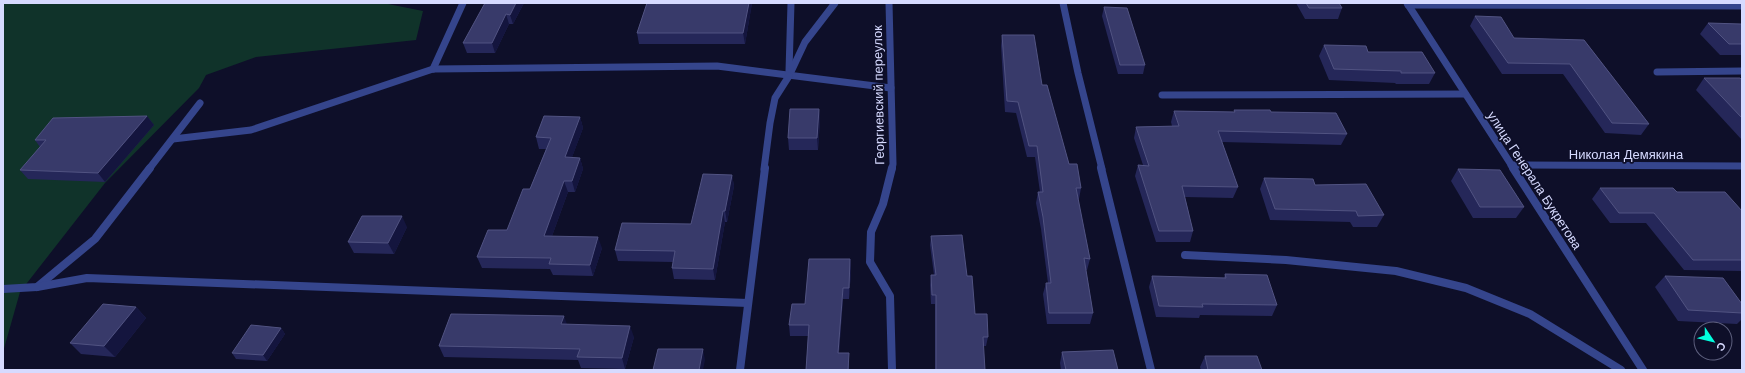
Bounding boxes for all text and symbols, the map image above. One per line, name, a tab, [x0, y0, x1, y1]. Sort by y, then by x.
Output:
street label: Георгиевский переулок	[870, 25, 887, 165]
street label: улица Генерала Букретова	[1484, 108, 1585, 253]
street label: Николая Демякина	[1569, 147, 1684, 162]
north arrow	[1693, 321, 1733, 361]
text: С	[1714, 340, 1728, 353]

